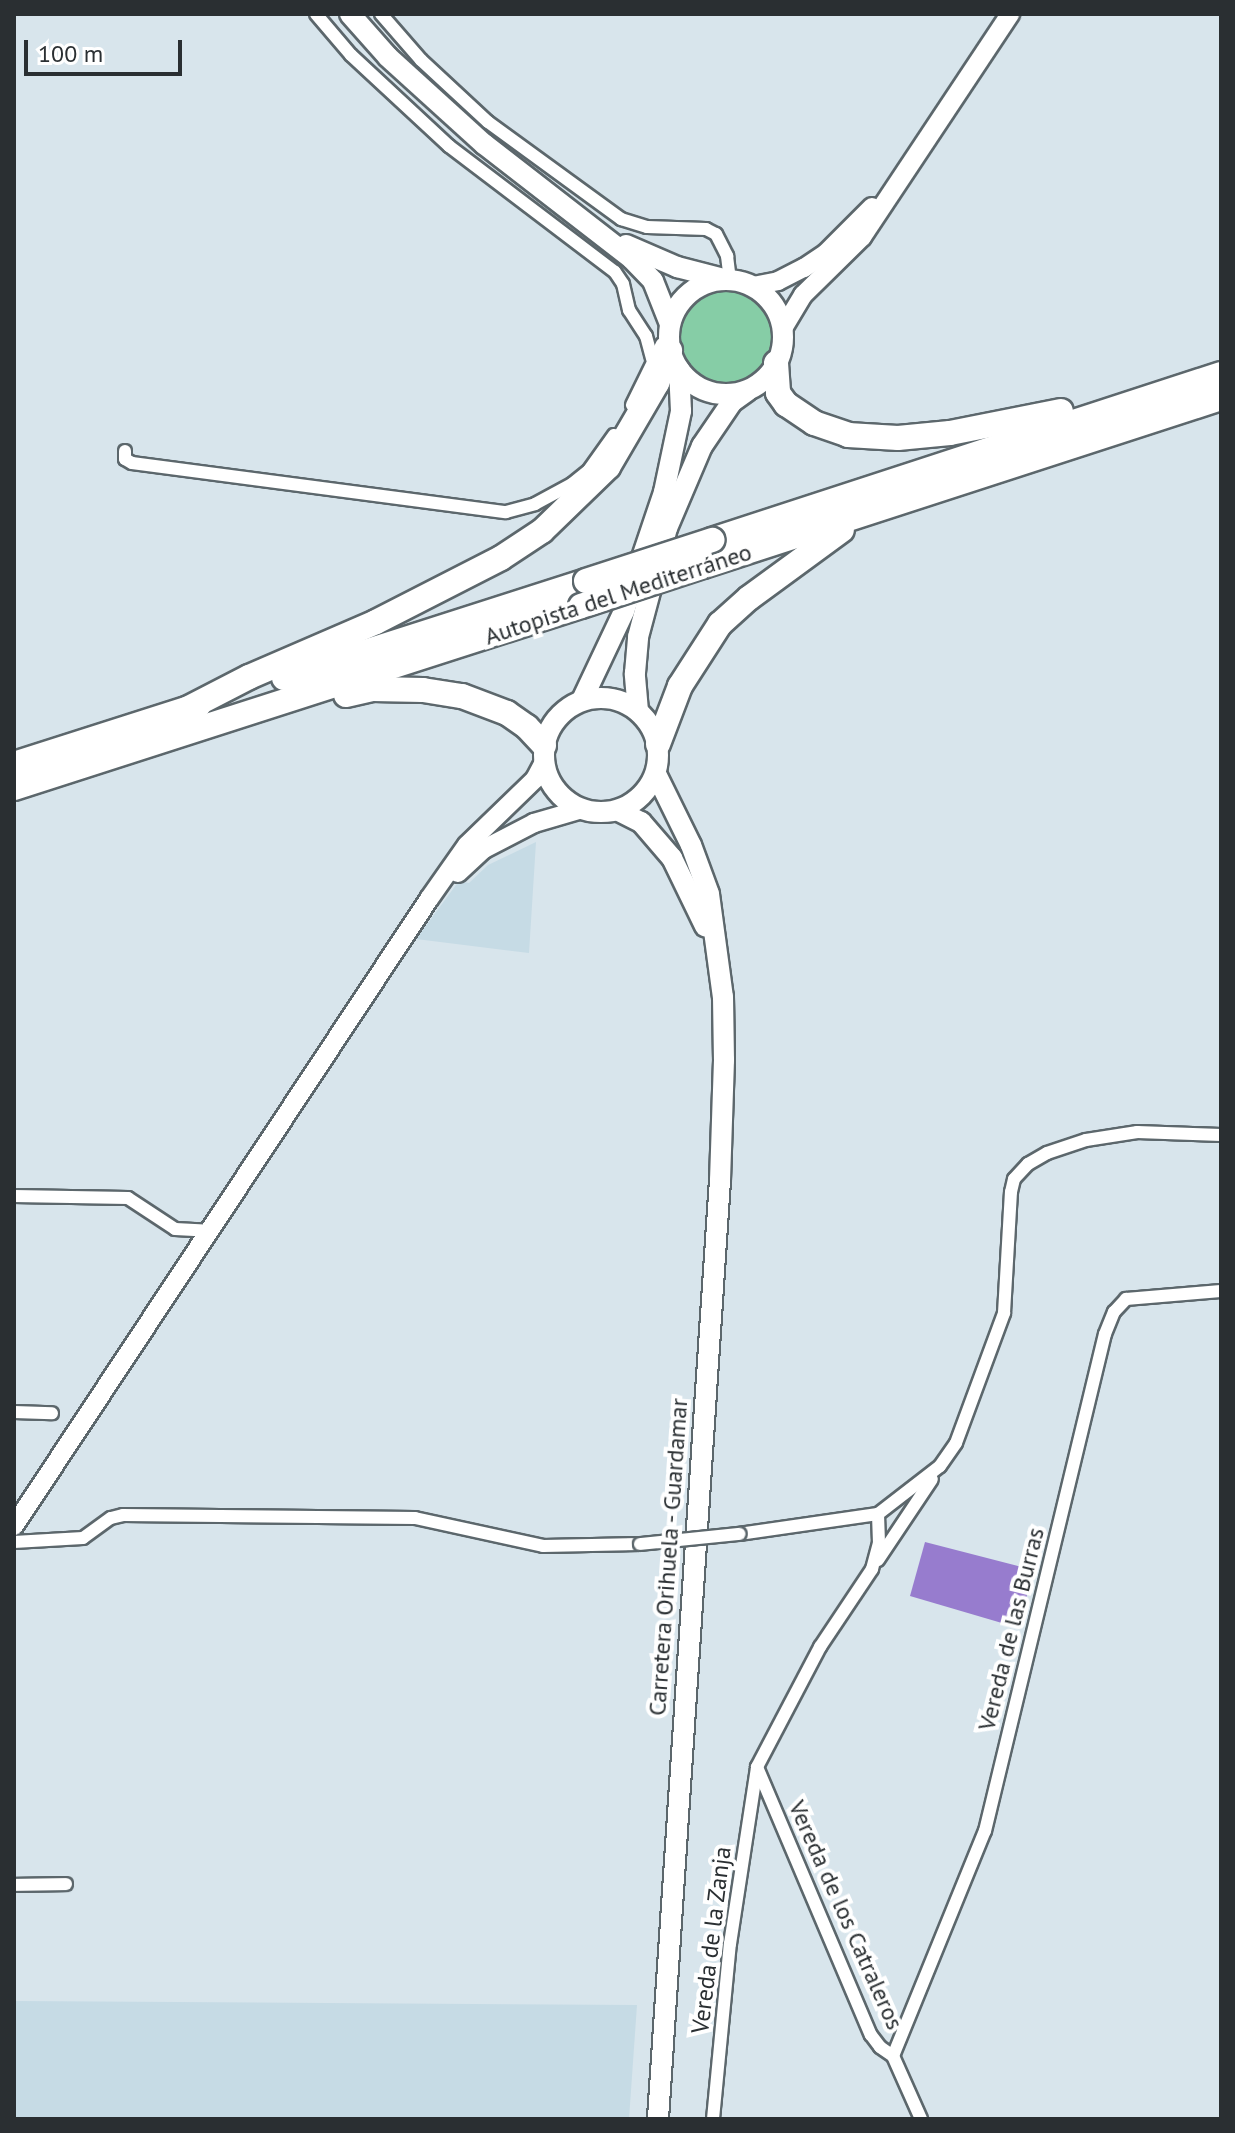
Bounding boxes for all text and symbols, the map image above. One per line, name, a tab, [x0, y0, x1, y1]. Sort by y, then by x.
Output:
scale bar	[28, 24, 186, 74]
text: 100 m	[38, 38, 103, 69]
street label: Autopista del Mediterráneo	[481, 537, 755, 651]
street label: Carretera Orihuela - Guardamar	[642, 1395, 694, 1719]
street label: Vereda de las Burras	[972, 1524, 1050, 1734]
street label: Vereda de los Catraleros	[782, 1796, 910, 2034]
street label: Vereda de la Zanja	[685, 1845, 737, 2035]

